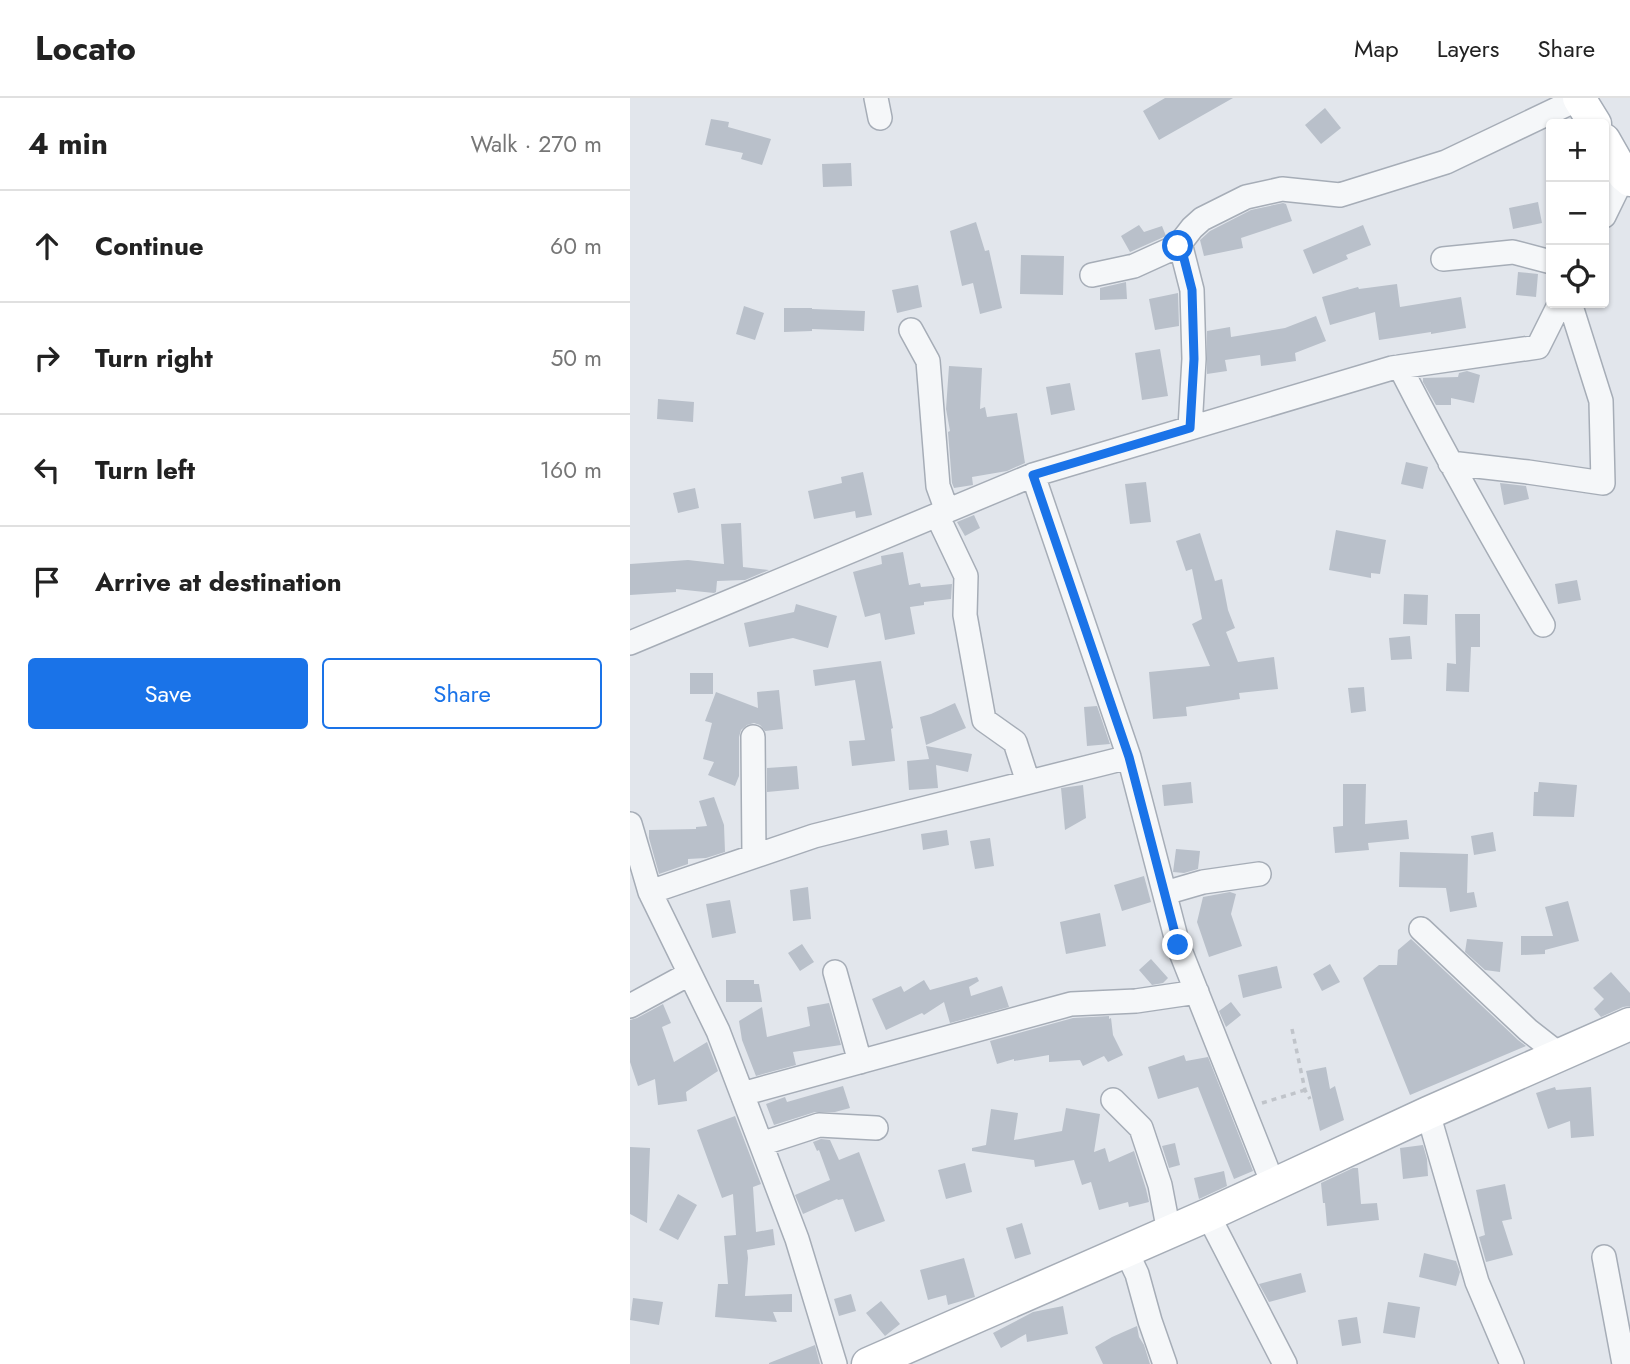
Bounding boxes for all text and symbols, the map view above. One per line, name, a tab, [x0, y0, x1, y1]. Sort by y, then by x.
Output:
text: Locato	[35, 25, 136, 72]
text: Map	[1354, 31, 1399, 66]
text: Layers	[1437, 31, 1499, 66]
text: Share	[1537, 31, 1595, 66]
map controls	[1546, 119, 1609, 308]
button: +	[1546, 119, 1609, 182]
text: 4 min	[28, 122, 108, 165]
text: Walk · 270 m	[471, 127, 602, 161]
button: −	[1546, 182, 1609, 245]
icon: ahead	[28, 227, 66, 265]
text: Continue	[95, 227, 204, 265]
text: 60 m	[550, 229, 602, 263]
route start	[1162, 230, 1193, 261]
button: locate	[1546, 245, 1609, 308]
icon: right	[28, 339, 66, 377]
text: Turn right	[95, 339, 213, 377]
text: 50 m	[550, 341, 602, 375]
icon: left	[28, 451, 66, 489]
text: Turn left	[95, 451, 195, 489]
text: 160 m	[540, 453, 602, 487]
icon: arrive	[28, 563, 66, 601]
text: Arrive at destination	[95, 563, 342, 601]
button: Save	[28, 658, 308, 729]
button: Share	[322, 658, 602, 729]
route end	[1162, 929, 1193, 960]

